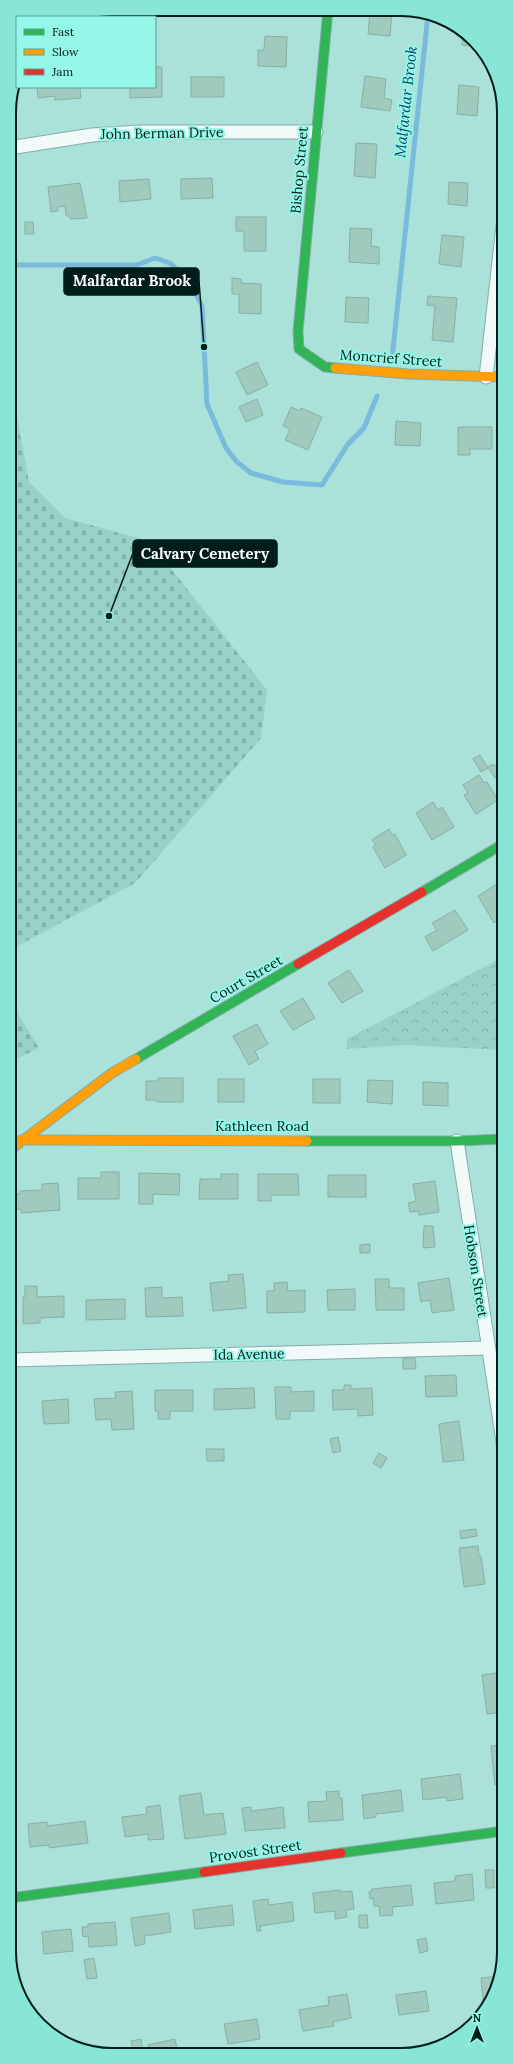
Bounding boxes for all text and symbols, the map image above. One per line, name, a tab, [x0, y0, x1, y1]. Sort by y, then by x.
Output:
legend	[16, 16, 156, 88]
text: Fast	[52, 24, 75, 39]
text: Slow	[52, 44, 79, 59]
water label: Malfardar Brook	[390, 45, 421, 159]
text: Jam	[51, 64, 73, 79]
street label: John Berman Drive	[99, 123, 224, 143]
street label: Bishop Street	[286, 125, 312, 214]
callout: Malfardar Brook	[64, 268, 199, 295]
text: Malfardar Brook	[73, 271, 191, 290]
street label: Moncrief Street	[339, 345, 443, 371]
callout: Calvary Cemetery	[133, 540, 277, 567]
text: Calvary Cemetery	[141, 544, 270, 563]
street label: Court Street	[206, 951, 286, 1007]
street label: Kathleen Road	[215, 1117, 309, 1135]
street label: Hobson Street	[460, 1223, 492, 1319]
street label: Ida Avenue	[213, 1344, 285, 1364]
street label: Provost Street	[208, 1836, 303, 1866]
north arrow	[457, 2008, 497, 2048]
text: N	[473, 2011, 482, 2025]

